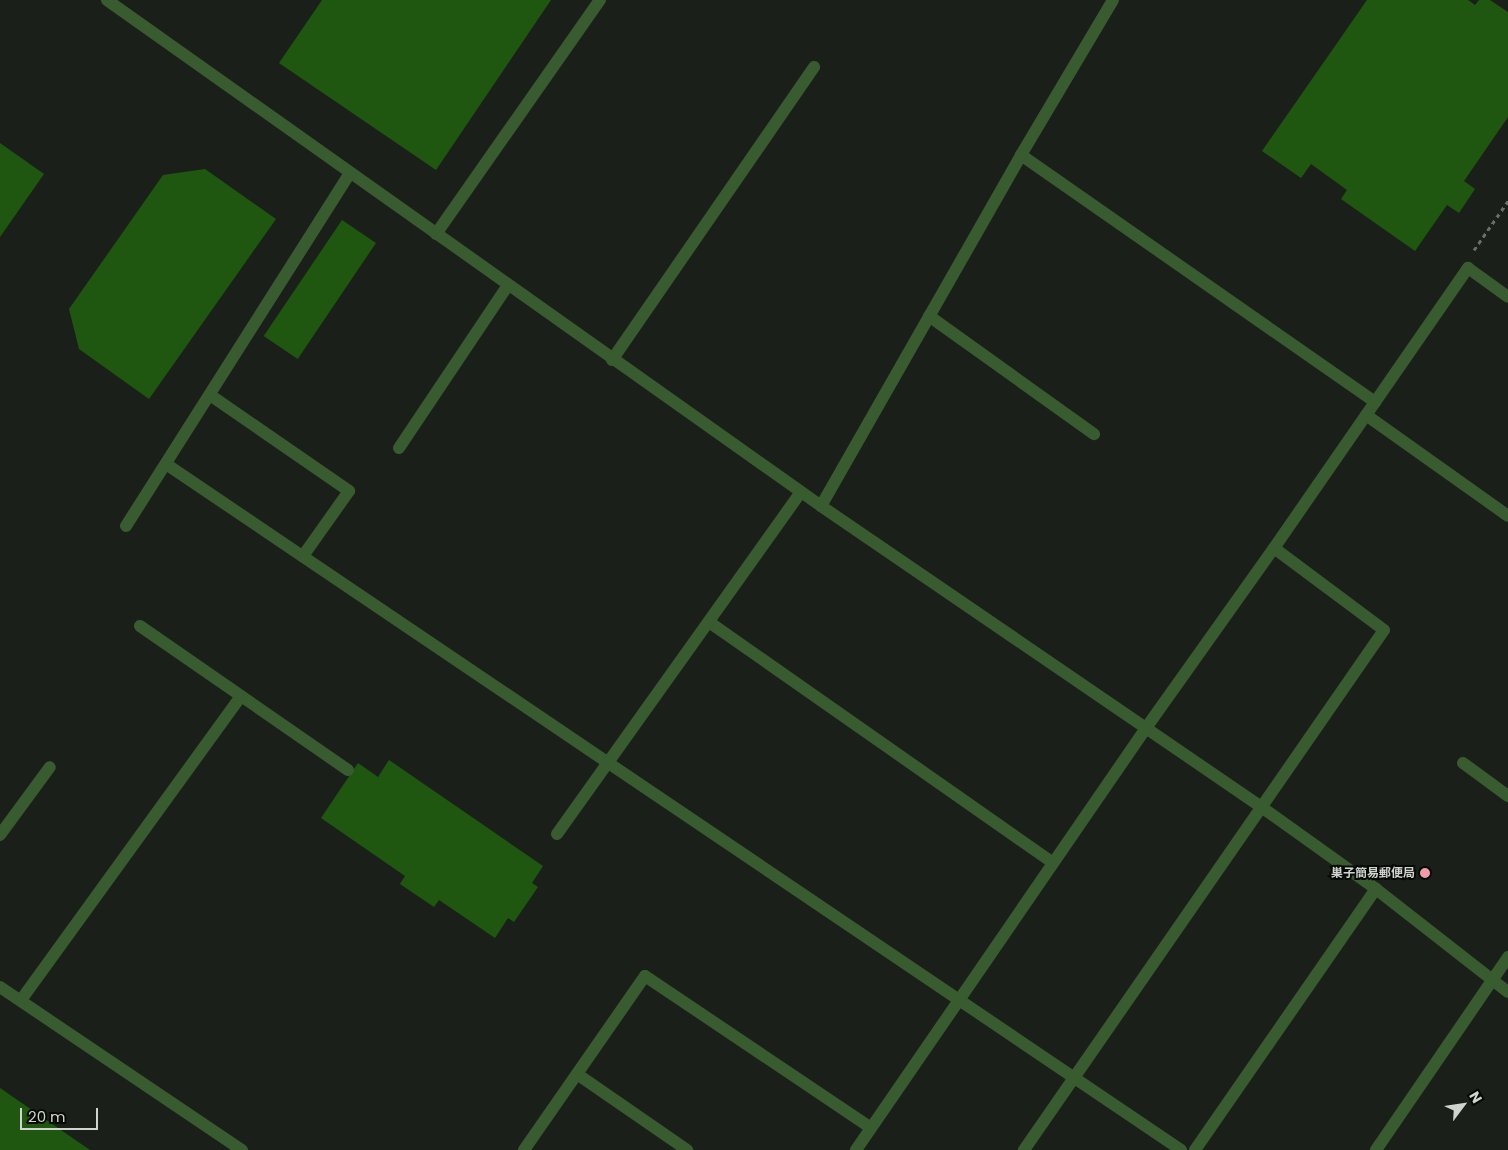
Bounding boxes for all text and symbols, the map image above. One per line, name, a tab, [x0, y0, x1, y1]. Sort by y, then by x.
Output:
place label: 巣子簡易郵便局	[1331, 866, 1415, 880]
marker: 巣子簡易郵便局	[1419, 867, 1431, 879]
north arrow	[1438, 1080, 1488, 1130]
text: N	[1465, 1088, 1487, 1107]
scale bar	[22, 1098, 100, 1130]
text: 20 m	[28, 1106, 66, 1127]

